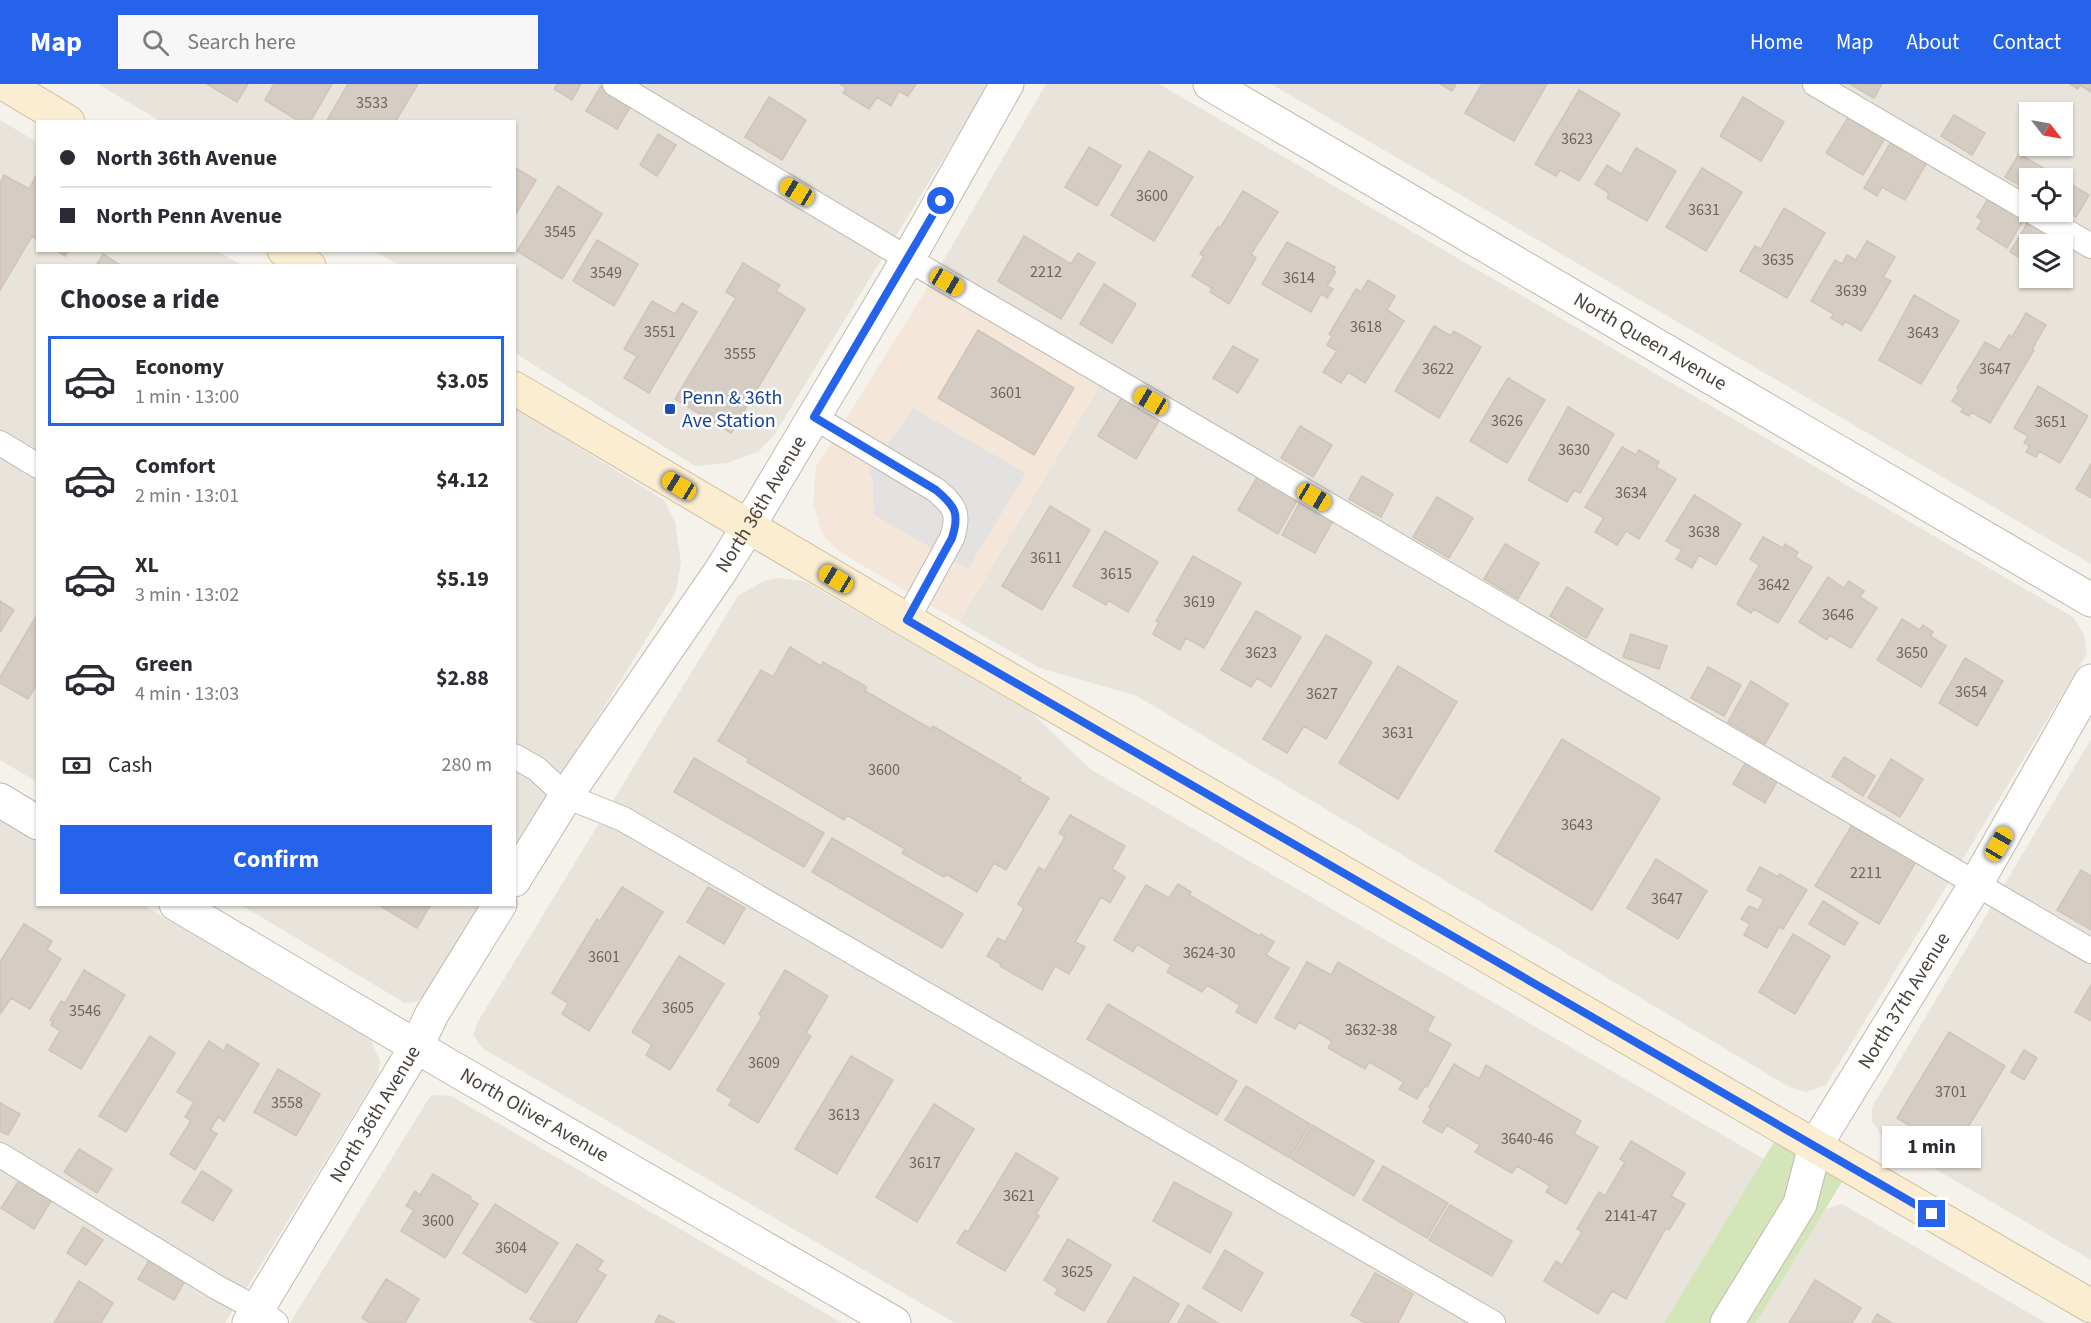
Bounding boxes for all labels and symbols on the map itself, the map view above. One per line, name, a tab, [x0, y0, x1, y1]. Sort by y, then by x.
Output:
house number: 3533	[356, 92, 388, 114]
north arrow	[2019, 102, 2073, 156]
house number: 3623	[1561, 128, 1593, 150]
car	[777, 175, 817, 209]
house number: 3600	[1136, 185, 1168, 207]
route start	[927, 187, 954, 214]
house number: 3631	[1688, 199, 1720, 221]
house number: 3545	[544, 221, 576, 243]
house number: 3635	[1762, 249, 1794, 271]
house number: 2212	[1030, 261, 1062, 283]
house number: 3549	[590, 262, 622, 284]
car	[927, 265, 967, 299]
house number: 3614	[1283, 267, 1315, 289]
house number: 3639	[1835, 280, 1867, 302]
street label: North Queen Avenue	[1568, 286, 1732, 398]
house number: 3618	[1350, 316, 1382, 338]
house number: 3551	[644, 321, 676, 343]
house number: 3643	[1907, 322, 1939, 344]
house number: 3555	[724, 343, 756, 365]
house number: 3622	[1422, 358, 1454, 380]
house number: 3647	[1979, 358, 2011, 380]
house number: 3601	[990, 382, 1022, 404]
place label: Penn & 36th Ave Station	[682, 384, 782, 435]
car	[1131, 384, 1171, 418]
marker: Penn & 36th Ave Station	[663, 402, 677, 416]
house number: 3626	[1491, 410, 1523, 432]
house number: 3651	[2035, 411, 2067, 433]
street label: North 36th Avenue	[709, 430, 813, 578]
house number: 3630	[1558, 439, 1590, 461]
car	[659, 469, 699, 503]
car	[1294, 480, 1334, 514]
house number: 3634	[1615, 482, 1647, 504]
house number: 3638	[1688, 521, 1720, 543]
house number: 3611	[1030, 547, 1062, 569]
car	[816, 562, 856, 596]
house number: 3615	[1100, 563, 1132, 585]
house number: 3642	[1758, 574, 1790, 596]
house number: 3619	[1183, 591, 1215, 613]
house number: 3646	[1822, 604, 1854, 626]
house number: 3623	[1245, 642, 1277, 664]
house number: 3650	[1896, 642, 1928, 664]
house number: 3654	[1955, 681, 1987, 703]
house number: 3627	[1306, 683, 1338, 705]
house number: 3631	[1382, 722, 1414, 744]
house number: 3600	[868, 759, 900, 781]
house number: 3643	[1561, 814, 1593, 836]
car	[1982, 824, 2016, 864]
house number: 2211	[1850, 862, 1882, 884]
house number: 3647	[1651, 888, 1683, 910]
street label: North 37th Avenue	[1852, 927, 1957, 1074]
house number: 3624-30	[1183, 942, 1235, 964]
house number: 3601	[588, 946, 620, 968]
house number: 3605	[662, 997, 694, 1019]
house number: 3546	[69, 1000, 101, 1022]
house number: 3632-38	[1345, 1019, 1397, 1041]
street label: North 36th Avenue	[323, 1040, 428, 1188]
house number: 3609	[748, 1052, 780, 1074]
street label: North Oliver Avenue	[455, 1061, 614, 1169]
house number: 3701	[1935, 1081, 1967, 1103]
house number: 3558	[271, 1092, 303, 1114]
house number: 3613	[828, 1104, 860, 1126]
callout: 1 min	[1882, 1127, 1982, 1169]
house number: 3640-46	[1501, 1128, 1553, 1150]
house number: 3617	[909, 1152, 941, 1174]
house number: 3621	[1003, 1185, 1035, 1207]
route end	[1918, 1200, 1945, 1227]
house number: 2141-47	[1605, 1205, 1657, 1227]
house number: 3600	[422, 1210, 454, 1232]
house number: 3604	[495, 1237, 527, 1259]
house number: 3625	[1061, 1261, 1093, 1283]

